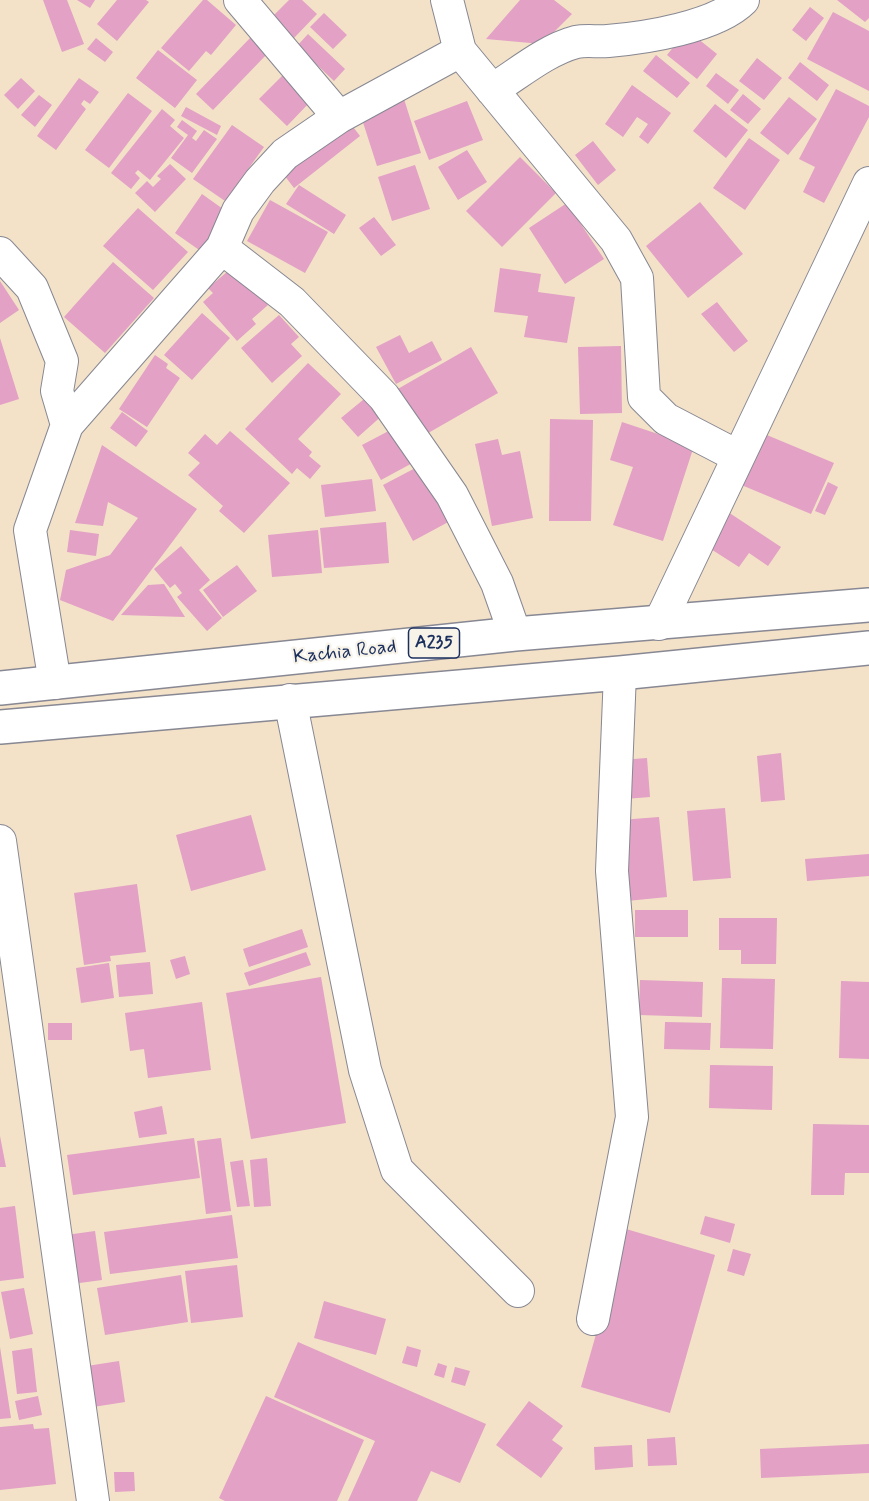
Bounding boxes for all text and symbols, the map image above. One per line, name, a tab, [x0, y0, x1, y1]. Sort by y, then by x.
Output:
road number: A235	[408, 628, 460, 658]
street label: Kachia Road	[292, 636, 398, 670]

